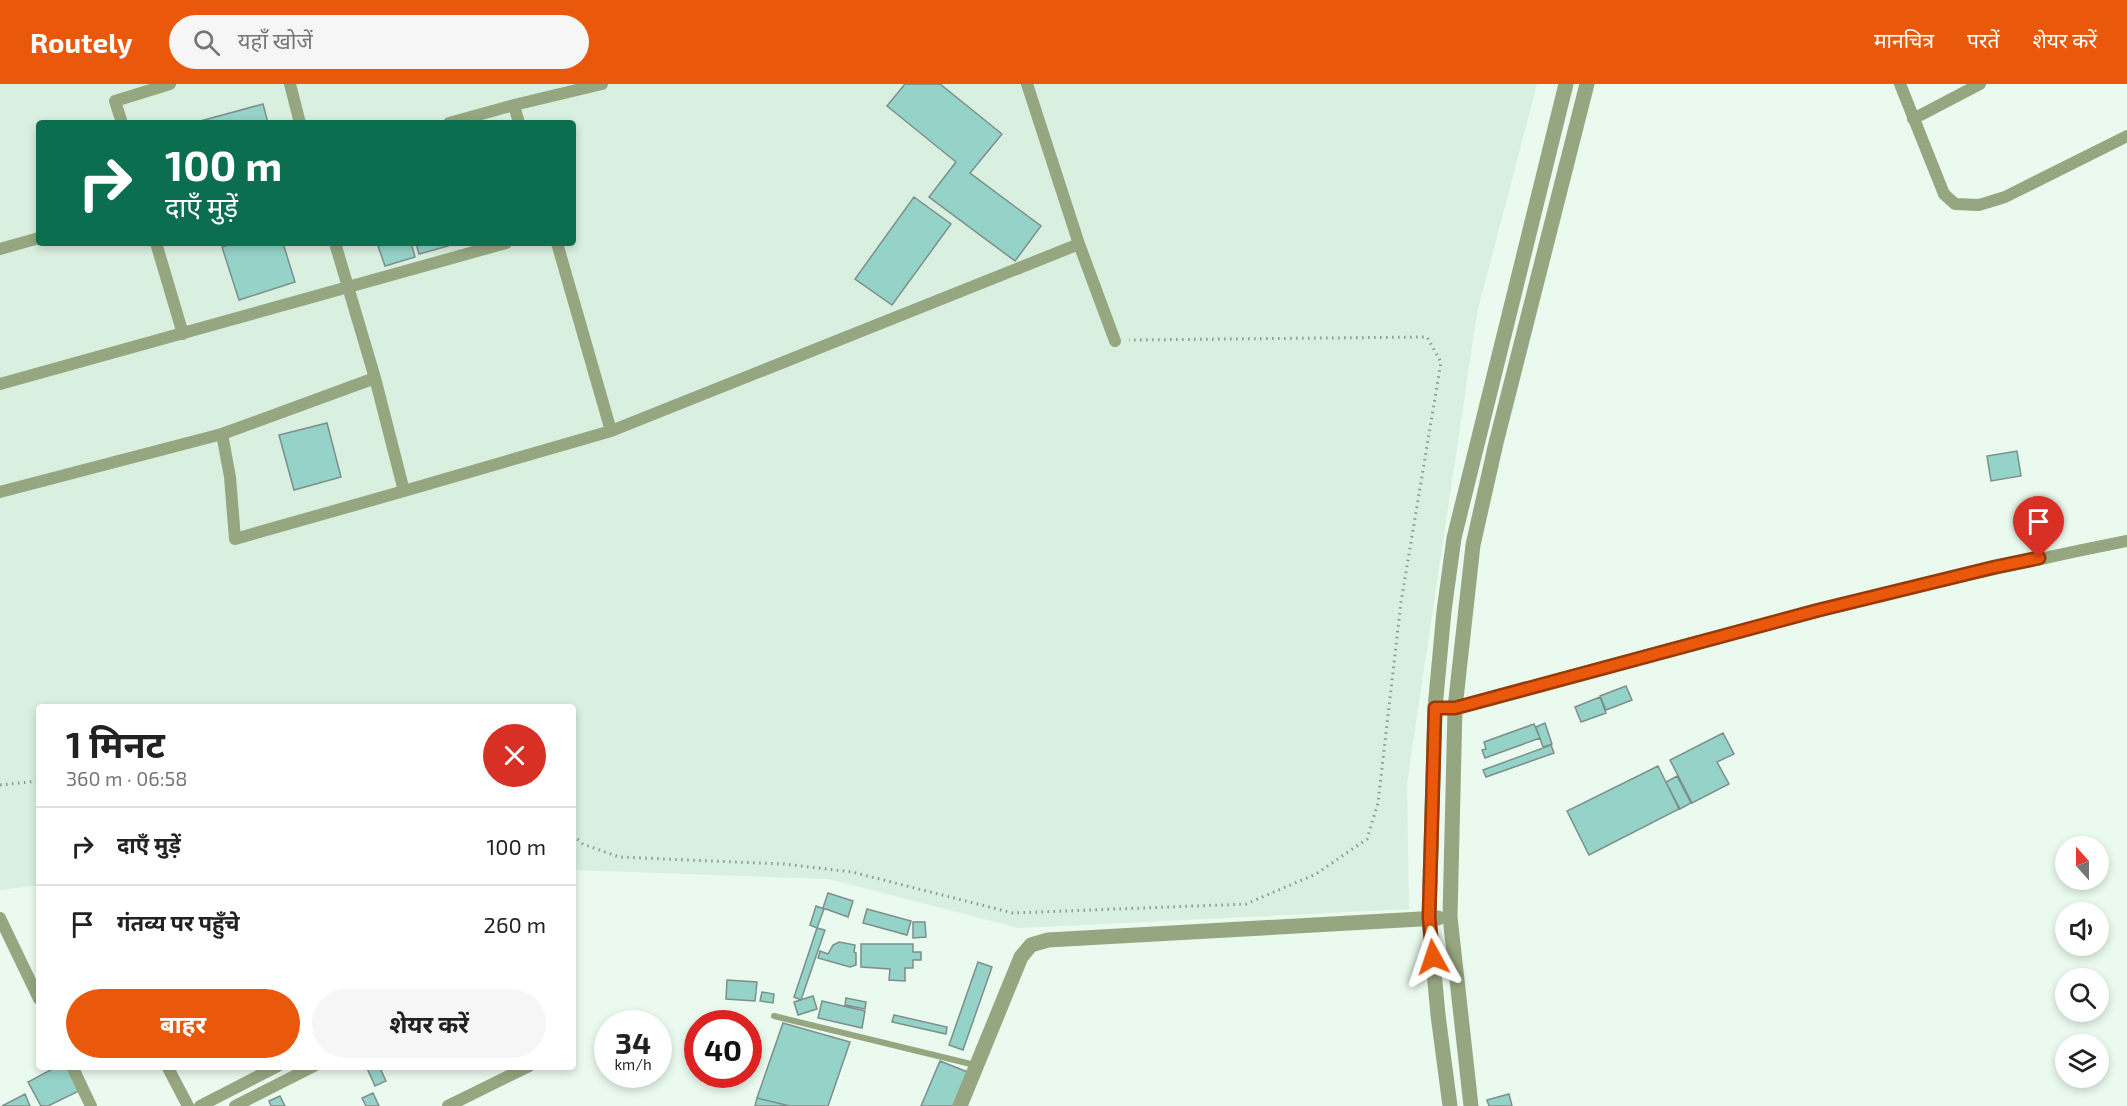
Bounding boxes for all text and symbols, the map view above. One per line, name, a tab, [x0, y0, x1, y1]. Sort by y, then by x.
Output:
search box	[169, 15, 589, 69]
text: Routely	[30, 25, 133, 59]
icon: search	[190, 26, 223, 59]
text: यहाँ खोजें	[238, 27, 313, 53]
text: मानचित्र	[1874, 27, 1934, 52]
text: परतें	[1967, 27, 2000, 52]
text: शेयर करें	[2033, 27, 2097, 52]
text: 100 m	[165, 139, 282, 189]
icon: right	[66, 144, 144, 222]
text: दाएँ मुड़ें	[165, 190, 238, 222]
pin	[2013, 496, 2064, 558]
icon: arrive	[2022, 505, 2055, 538]
text: 1 मिनट	[66, 722, 165, 765]
button: close	[483, 724, 546, 787]
text: 360 m · 06:58	[66, 766, 187, 790]
icon: right	[66, 830, 99, 863]
text: दाएँ मुड़ें	[117, 831, 181, 857]
text: 100 m	[487, 833, 546, 859]
north arrow	[2055, 836, 2109, 890]
map controls	[2055, 836, 2109, 1088]
button: sound	[2055, 902, 2109, 956]
icon: arrive	[66, 908, 99, 941]
text: गंतव्य पर पहुँचे	[117, 909, 240, 935]
text: 260 m	[484, 911, 546, 937]
position arrow	[1401, 925, 1465, 989]
button: search	[2055, 968, 2109, 1022]
button: बाहर	[66, 989, 300, 1058]
button: शेयर करें	[312, 989, 546, 1058]
speed limit sign: 40	[684, 1010, 762, 1088]
text: 34	[615, 1024, 651, 1060]
button: layers	[2055, 1034, 2109, 1088]
text: km/h	[614, 1055, 652, 1073]

